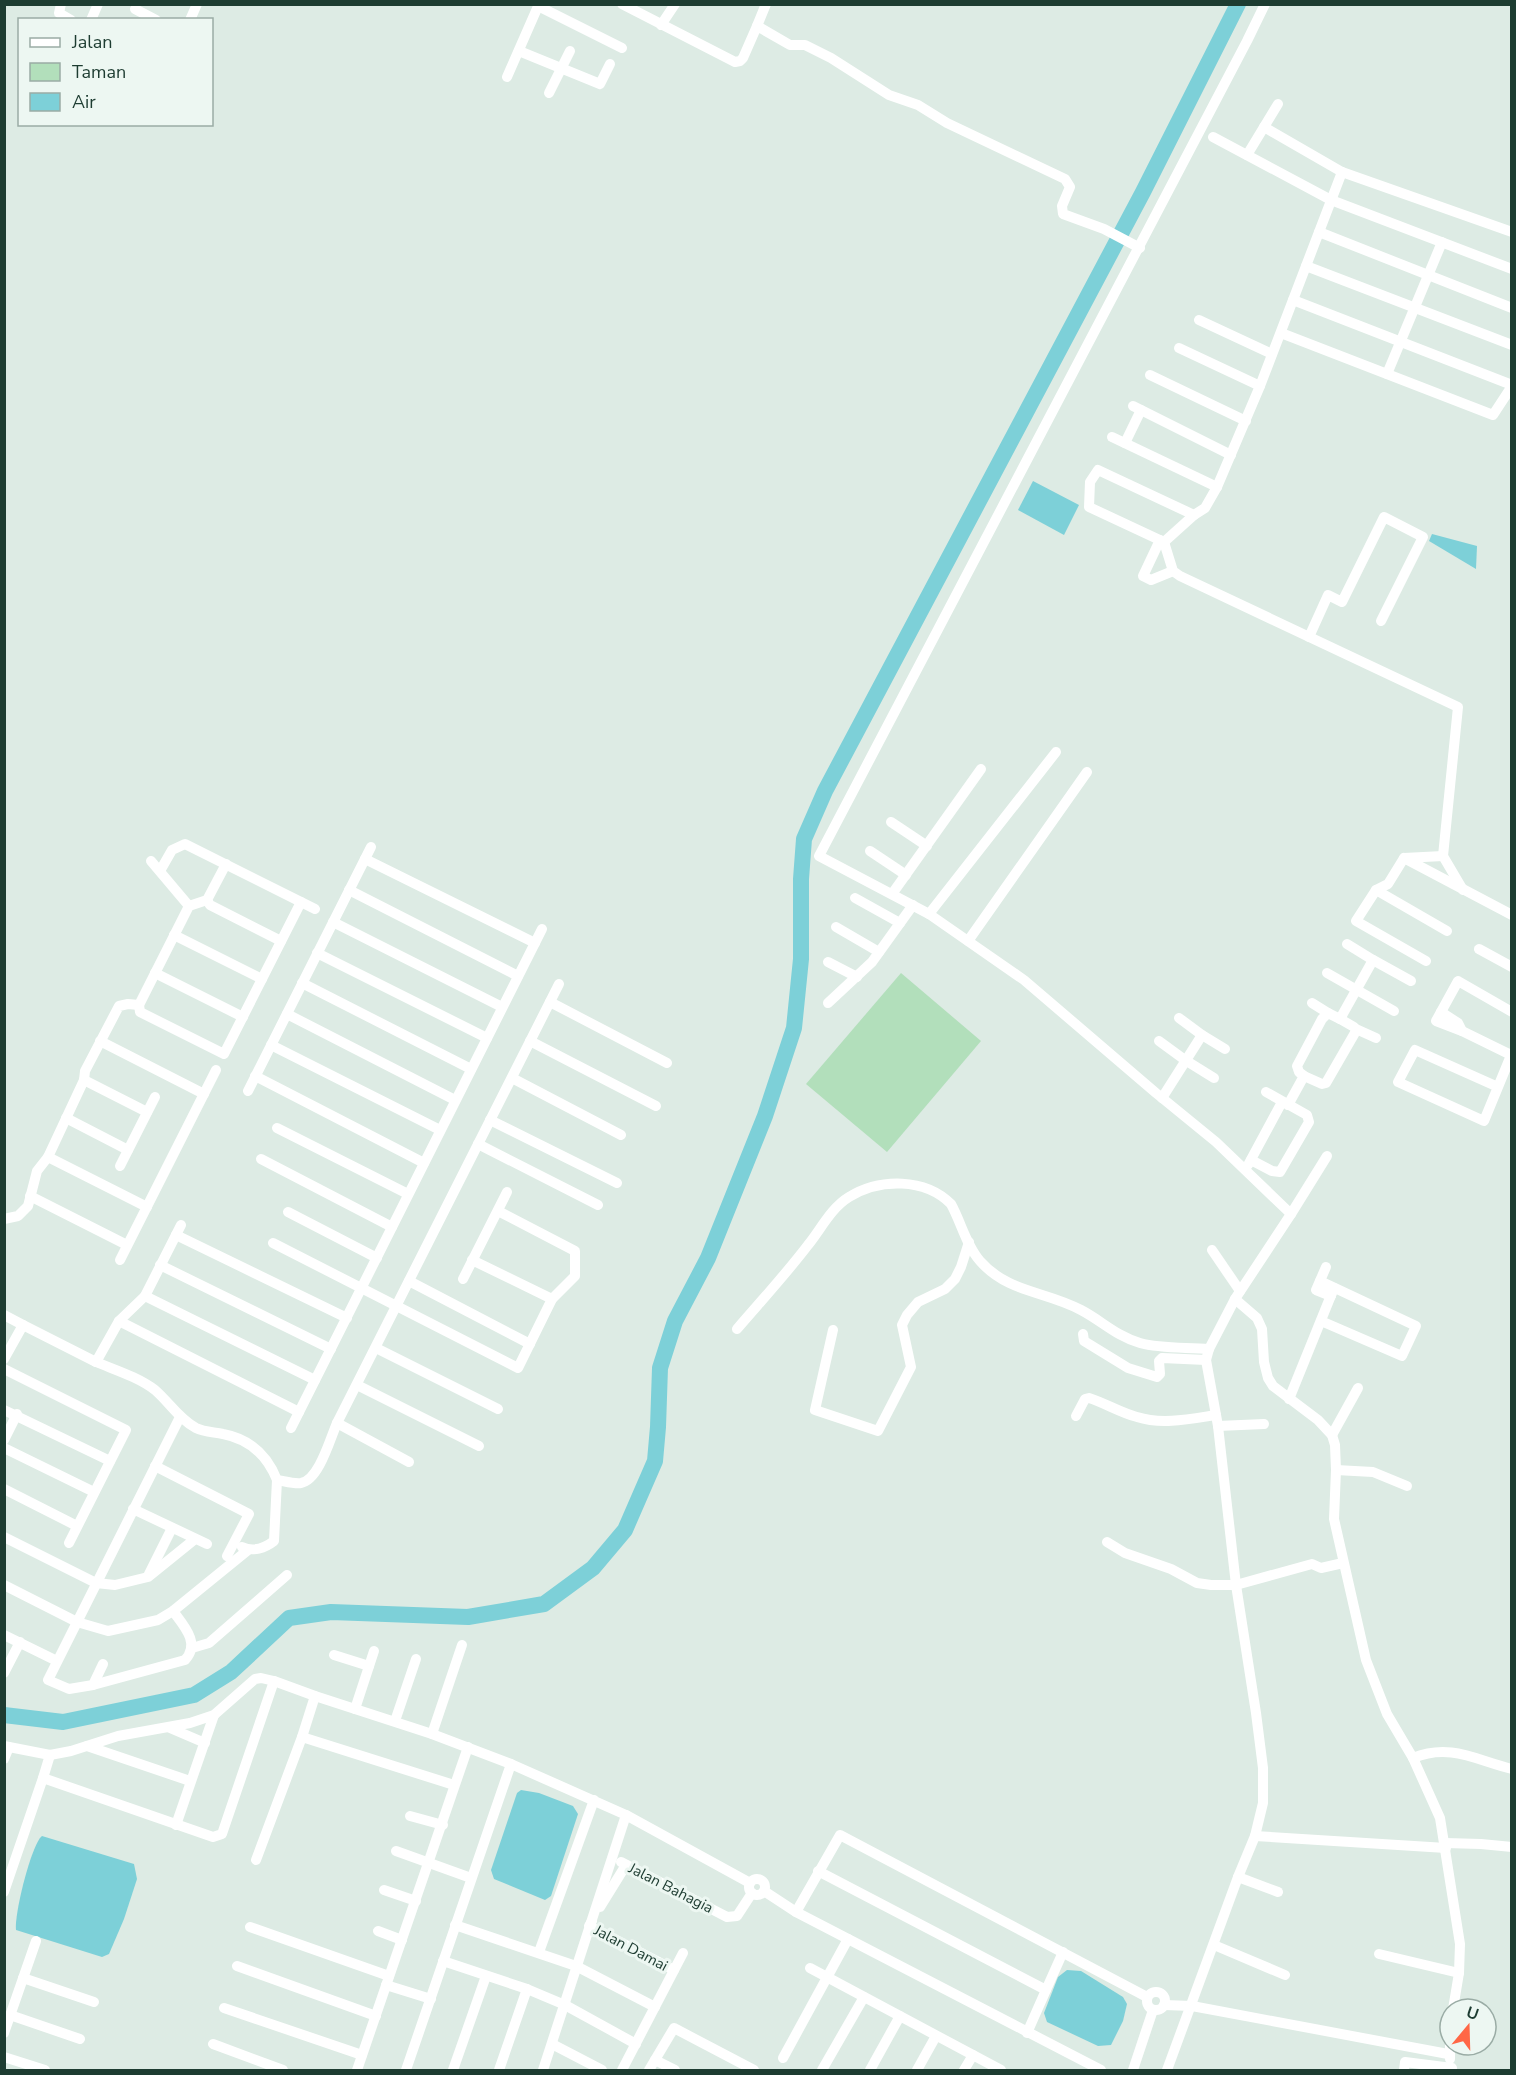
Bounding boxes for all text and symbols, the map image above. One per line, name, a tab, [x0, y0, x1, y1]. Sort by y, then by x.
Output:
legend	[18, 18, 213, 126]
text: Jalan	[71, 30, 112, 54]
text: Taman	[72, 60, 126, 84]
text: Air	[72, 90, 96, 114]
street label: Jalan Bahagia	[624, 1858, 717, 1918]
street label: Jalan Damai	[590, 1920, 671, 1976]
north arrow	[1438, 1997, 1498, 2057]
text: U	[1463, 2001, 1482, 2026]

